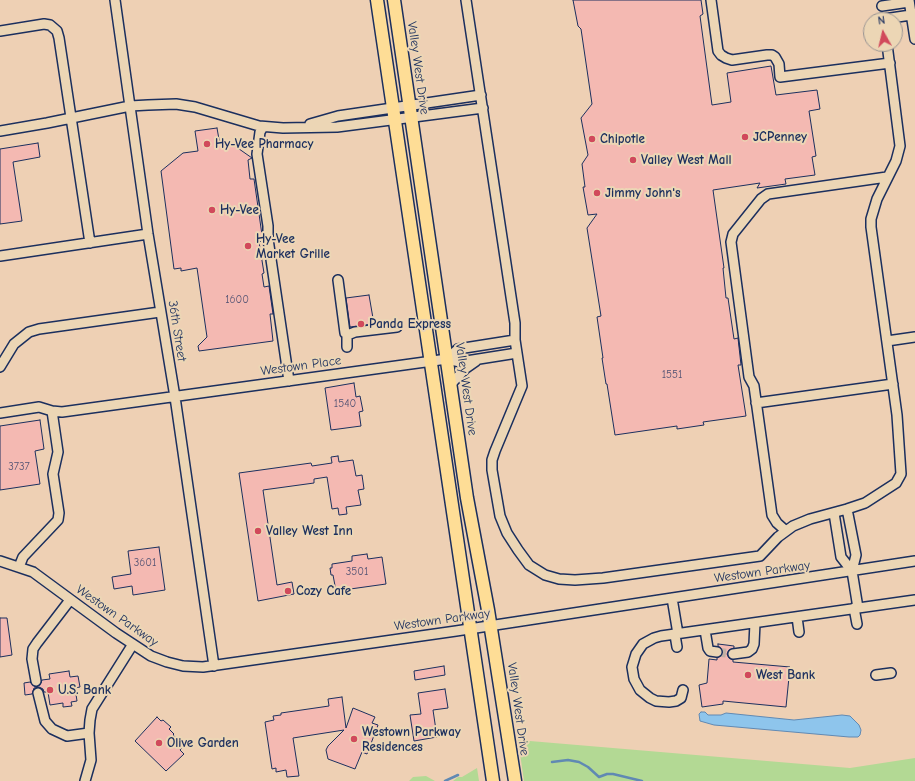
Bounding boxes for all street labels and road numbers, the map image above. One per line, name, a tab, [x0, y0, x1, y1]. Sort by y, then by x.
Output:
street label: Valley West Drive	[404, 21, 432, 115]
street label: 36th Street	[165, 300, 189, 362]
street label: Valley West Drive	[452, 342, 480, 436]
street label: Westown Place	[260, 353, 342, 379]
street label: Westown Parkway	[713, 558, 811, 586]
street label: Westown Parkway	[73, 582, 161, 650]
street label: Westown Parkway	[393, 606, 491, 634]
street label: Valley West Drive	[504, 662, 532, 756]

